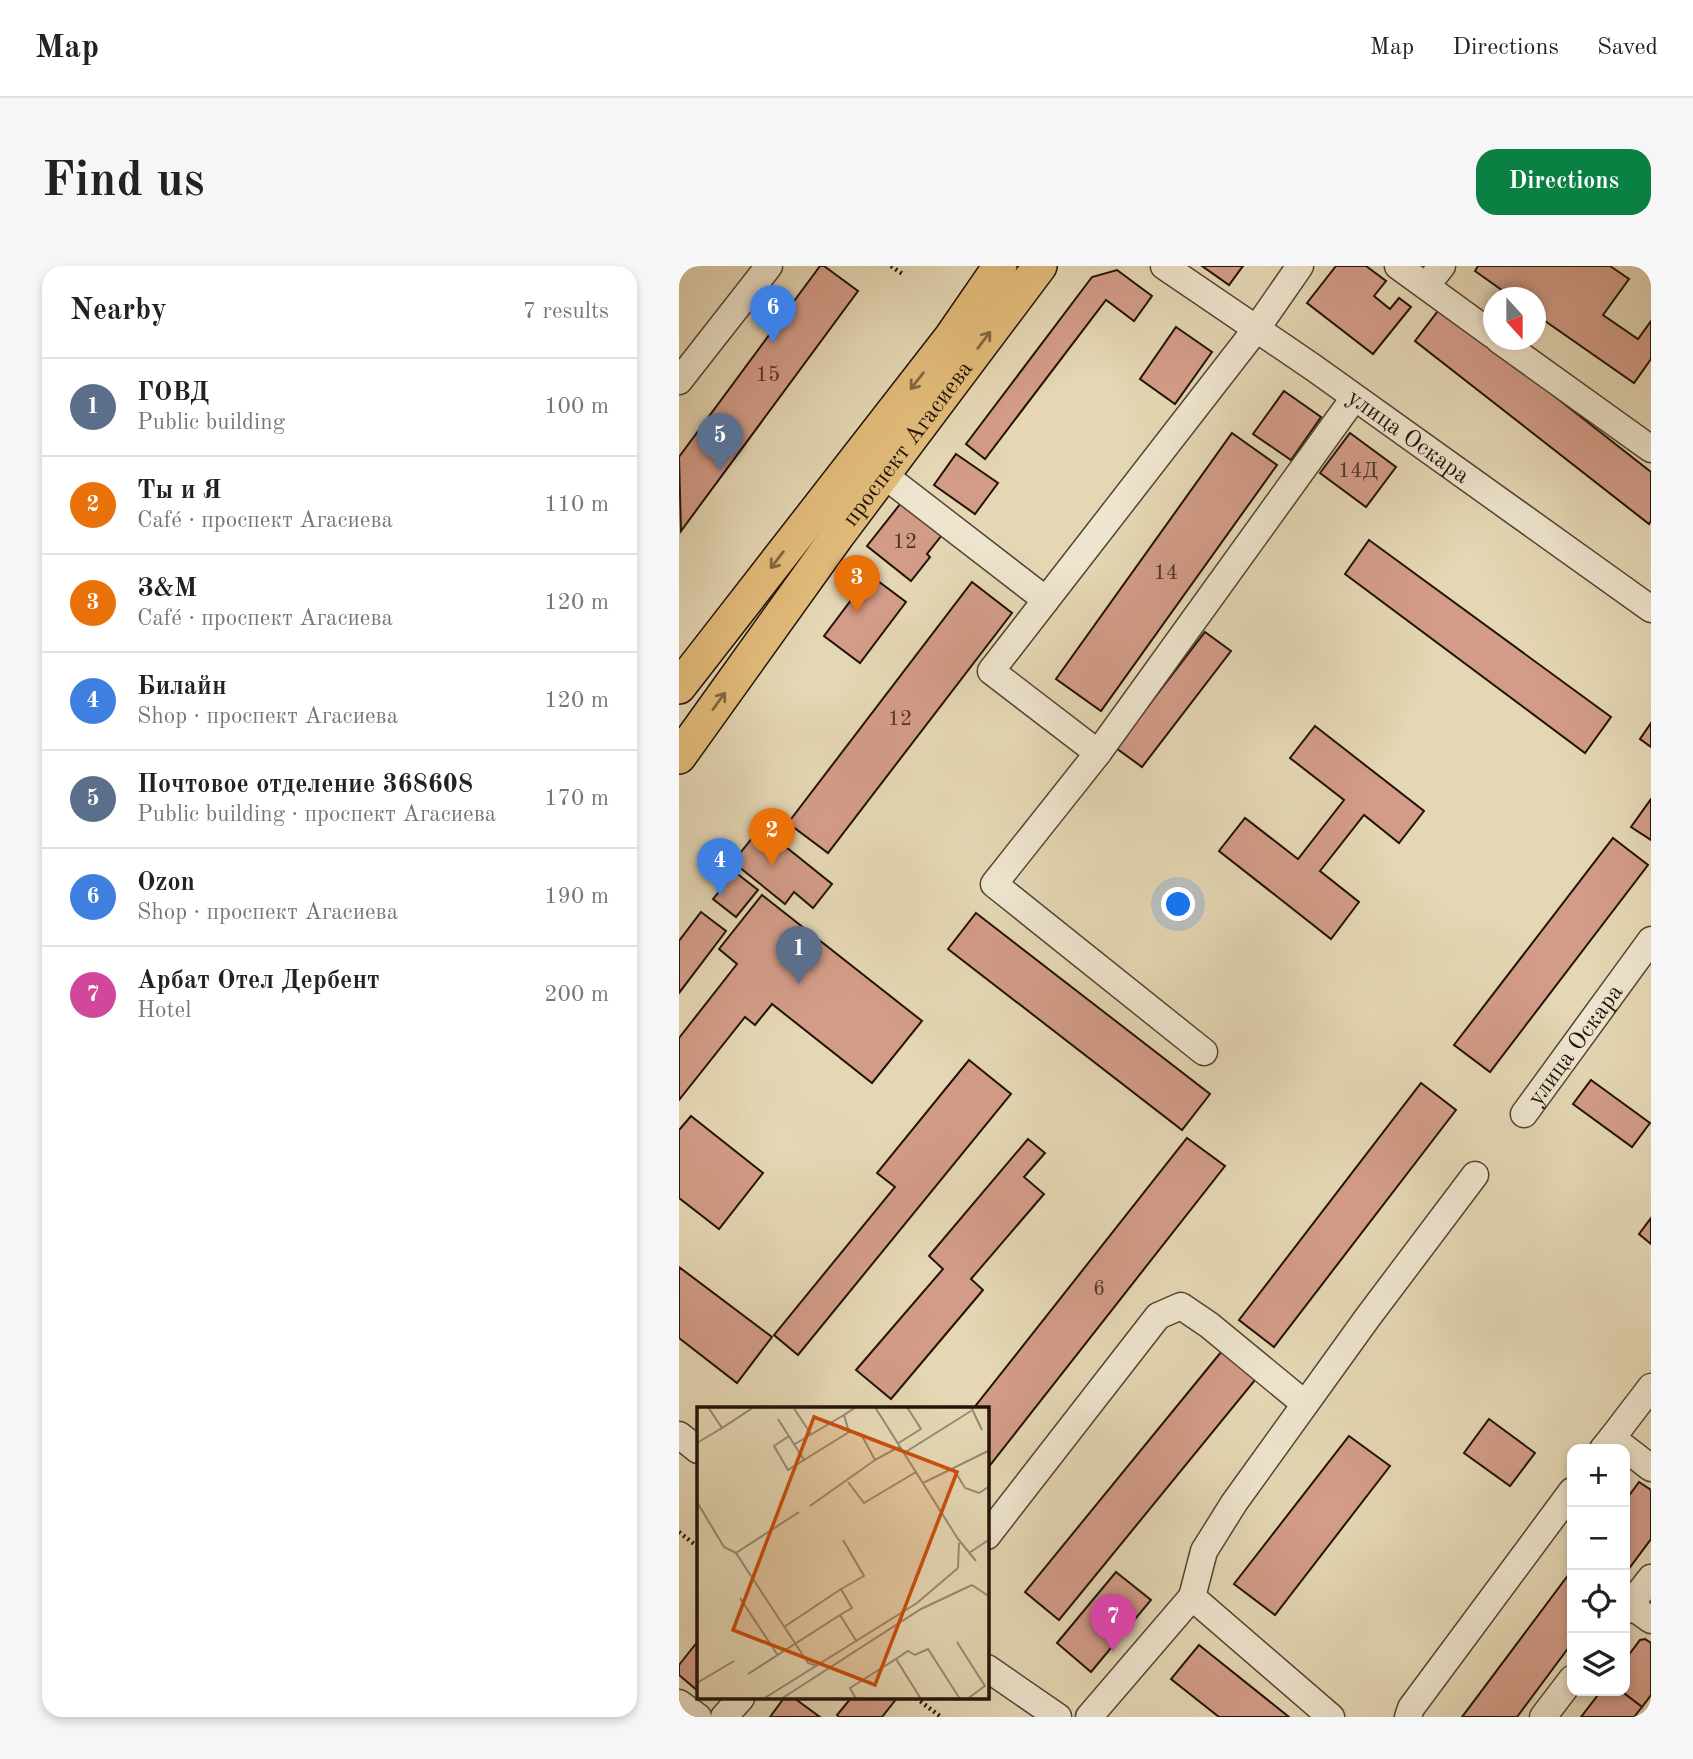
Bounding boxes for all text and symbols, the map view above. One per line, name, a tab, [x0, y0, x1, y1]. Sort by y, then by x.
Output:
text: Map	[35, 32, 99, 65]
text: Map	[1370, 36, 1414, 60]
text: Directions	[1452, 36, 1559, 60]
text: Saved	[1597, 36, 1658, 60]
button: Directions	[1476, 149, 1651, 215]
text: Find us	[42, 158, 205, 207]
pin: 6	[750, 285, 796, 343]
north arrow	[1483, 287, 1546, 350]
text: Nearby	[70, 296, 167, 326]
text: 7 results	[523, 300, 609, 323]
one-way arrow	[977, 332, 992, 350]
street label: проспект Агасиева	[839, 357, 978, 531]
house number: 15	[756, 365, 780, 386]
one-way arrow	[909, 371, 924, 390]
text: ГОВД	[137, 380, 209, 406]
street label: улица Оскара	[1342, 386, 1473, 489]
text: 1	[86, 395, 100, 418]
text: 100 m	[544, 395, 609, 418]
text: Public building	[137, 411, 285, 434]
pin: 5	[697, 413, 743, 471]
house number: 14Д	[1338, 461, 1378, 482]
text: Ты и Я	[137, 478, 222, 504]
text: 2	[86, 493, 100, 516]
text: 110 m	[544, 493, 609, 516]
text: Café · проспект Агасиева	[137, 509, 393, 532]
house number: 12	[893, 532, 917, 553]
one-way arrow	[769, 551, 784, 569]
pin: 3	[834, 555, 880, 613]
house number: 14	[1154, 563, 1178, 584]
text: З&М	[137, 576, 197, 602]
text: 3	[86, 591, 100, 614]
text: 120 m	[544, 591, 609, 614]
text: Café · проспект Агасиева	[137, 607, 393, 630]
text: Билайн	[137, 674, 227, 700]
text: 4	[86, 689, 100, 712]
text: 120 m	[544, 689, 609, 712]
one-way arrow	[712, 692, 726, 711]
text: Shop · проспект Агасиева	[137, 705, 398, 728]
house number: 12	[888, 709, 912, 730]
text: Почтовое отделение 368608	[137, 772, 473, 798]
text: 5	[86, 787, 100, 810]
text: 170 m	[544, 787, 609, 810]
text: Public building · проспект Агасиева	[137, 803, 496, 826]
pin: 2	[749, 808, 795, 866]
pin: 4	[697, 838, 743, 896]
text: Ozon	[137, 870, 195, 896]
text: 6	[86, 885, 100, 908]
text: 190 m	[544, 885, 609, 908]
your location	[1161, 887, 1195, 921]
text: Shop · проспект Агасиева	[137, 901, 398, 924]
pin: 1	[776, 926, 822, 984]
text: Арбат Отел Дербент	[137, 968, 380, 994]
street label: улица Оскара	[1524, 981, 1628, 1111]
text: 7	[86, 983, 100, 1006]
text: 200 m	[544, 983, 609, 1006]
text: Hotel	[137, 999, 191, 1022]
house number: 6	[1093, 1279, 1105, 1300]
inset map	[697, 1407, 989, 1700]
map controls	[1567, 1444, 1630, 1696]
button: +	[1567, 1444, 1630, 1507]
button: −	[1567, 1507, 1630, 1570]
button: locate	[1567, 1570, 1630, 1633]
pin: 7	[1090, 1594, 1136, 1652]
button: layers	[1567, 1633, 1630, 1696]

